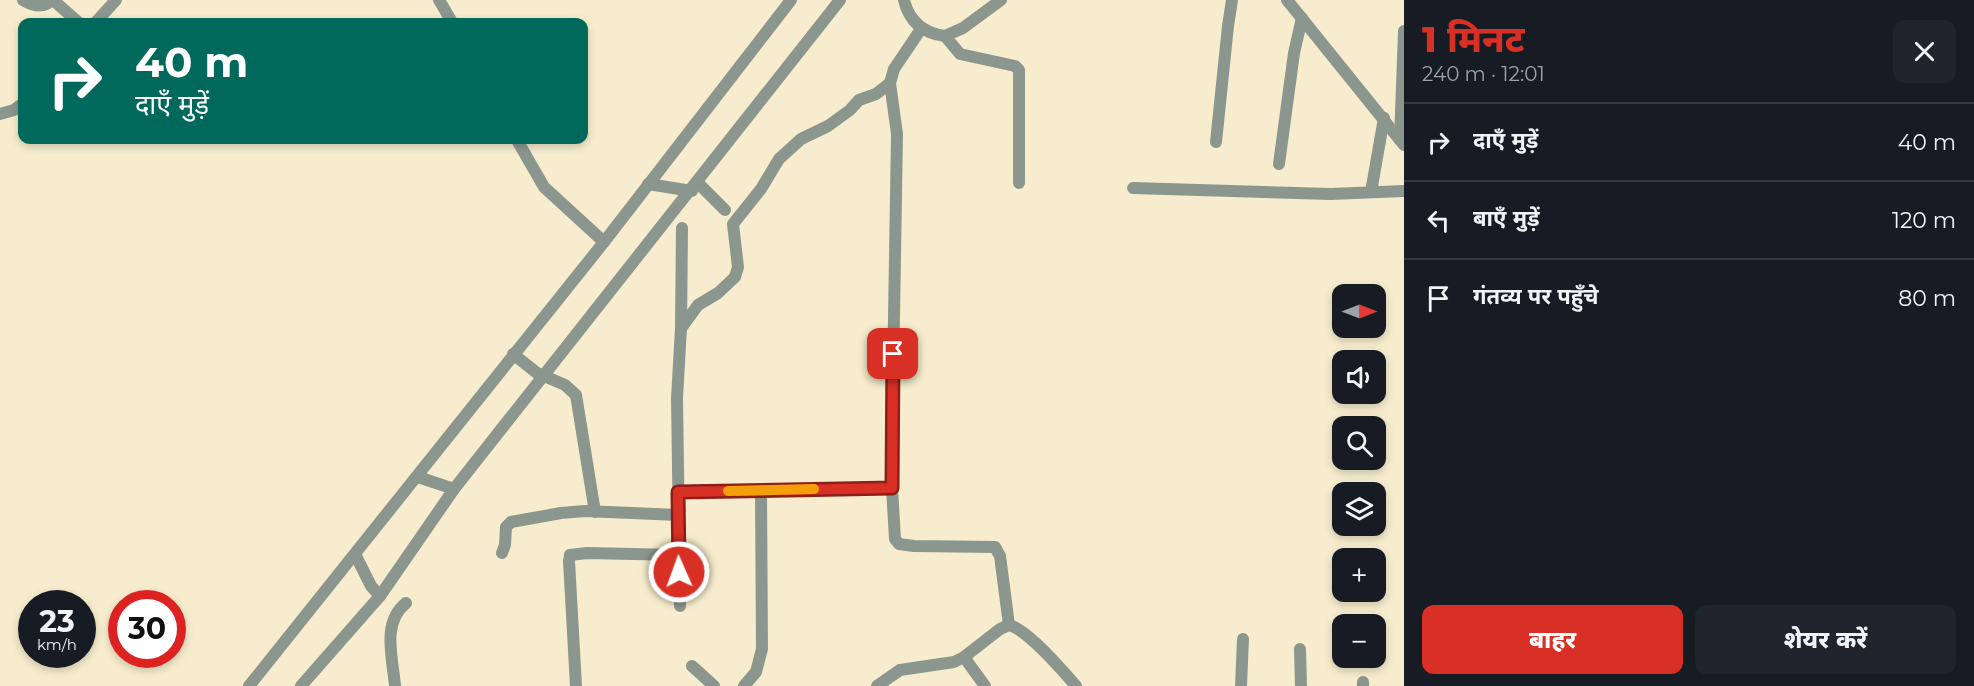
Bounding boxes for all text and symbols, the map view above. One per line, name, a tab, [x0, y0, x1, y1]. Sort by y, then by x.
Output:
text: 1 मिनट	[1422, 17, 1525, 61]
button: close	[1893, 20, 1956, 83]
text: 40 m	[135, 36, 248, 88]
icon: right	[36, 42, 114, 120]
text: 240 m · 12:01	[1422, 62, 1545, 86]
text: दाएँ मुड़ें	[135, 88, 209, 121]
icon: right	[1422, 126, 1455, 159]
text: दाएँ मुड़ें	[1473, 127, 1538, 154]
text: 40 m	[1898, 129, 1956, 156]
icon: left	[1422, 204, 1455, 237]
text: बाएँ मुड़ें	[1473, 205, 1540, 232]
text: 120 m	[1892, 207, 1956, 234]
icon: arrive	[1422, 282, 1455, 315]
text: गंतव्य पर पहुँचे	[1473, 283, 1599, 310]
north arrow	[1332, 284, 1386, 338]
map controls	[1332, 284, 1386, 668]
text: 80 m	[1898, 285, 1956, 312]
pin	[867, 328, 918, 379]
icon: arrive	[876, 337, 909, 370]
button: sound	[1332, 350, 1386, 404]
button: search	[1332, 416, 1386, 470]
button: layers	[1332, 482, 1386, 536]
position arrow	[647, 540, 711, 604]
button: +	[1332, 548, 1386, 602]
speed limit sign: 30	[108, 590, 186, 668]
text: 23	[39, 603, 75, 640]
button: बाहर	[1422, 605, 1683, 674]
button: शेयर करें	[1695, 605, 1956, 674]
button: −	[1332, 614, 1386, 668]
text: km/h	[37, 635, 77, 654]

